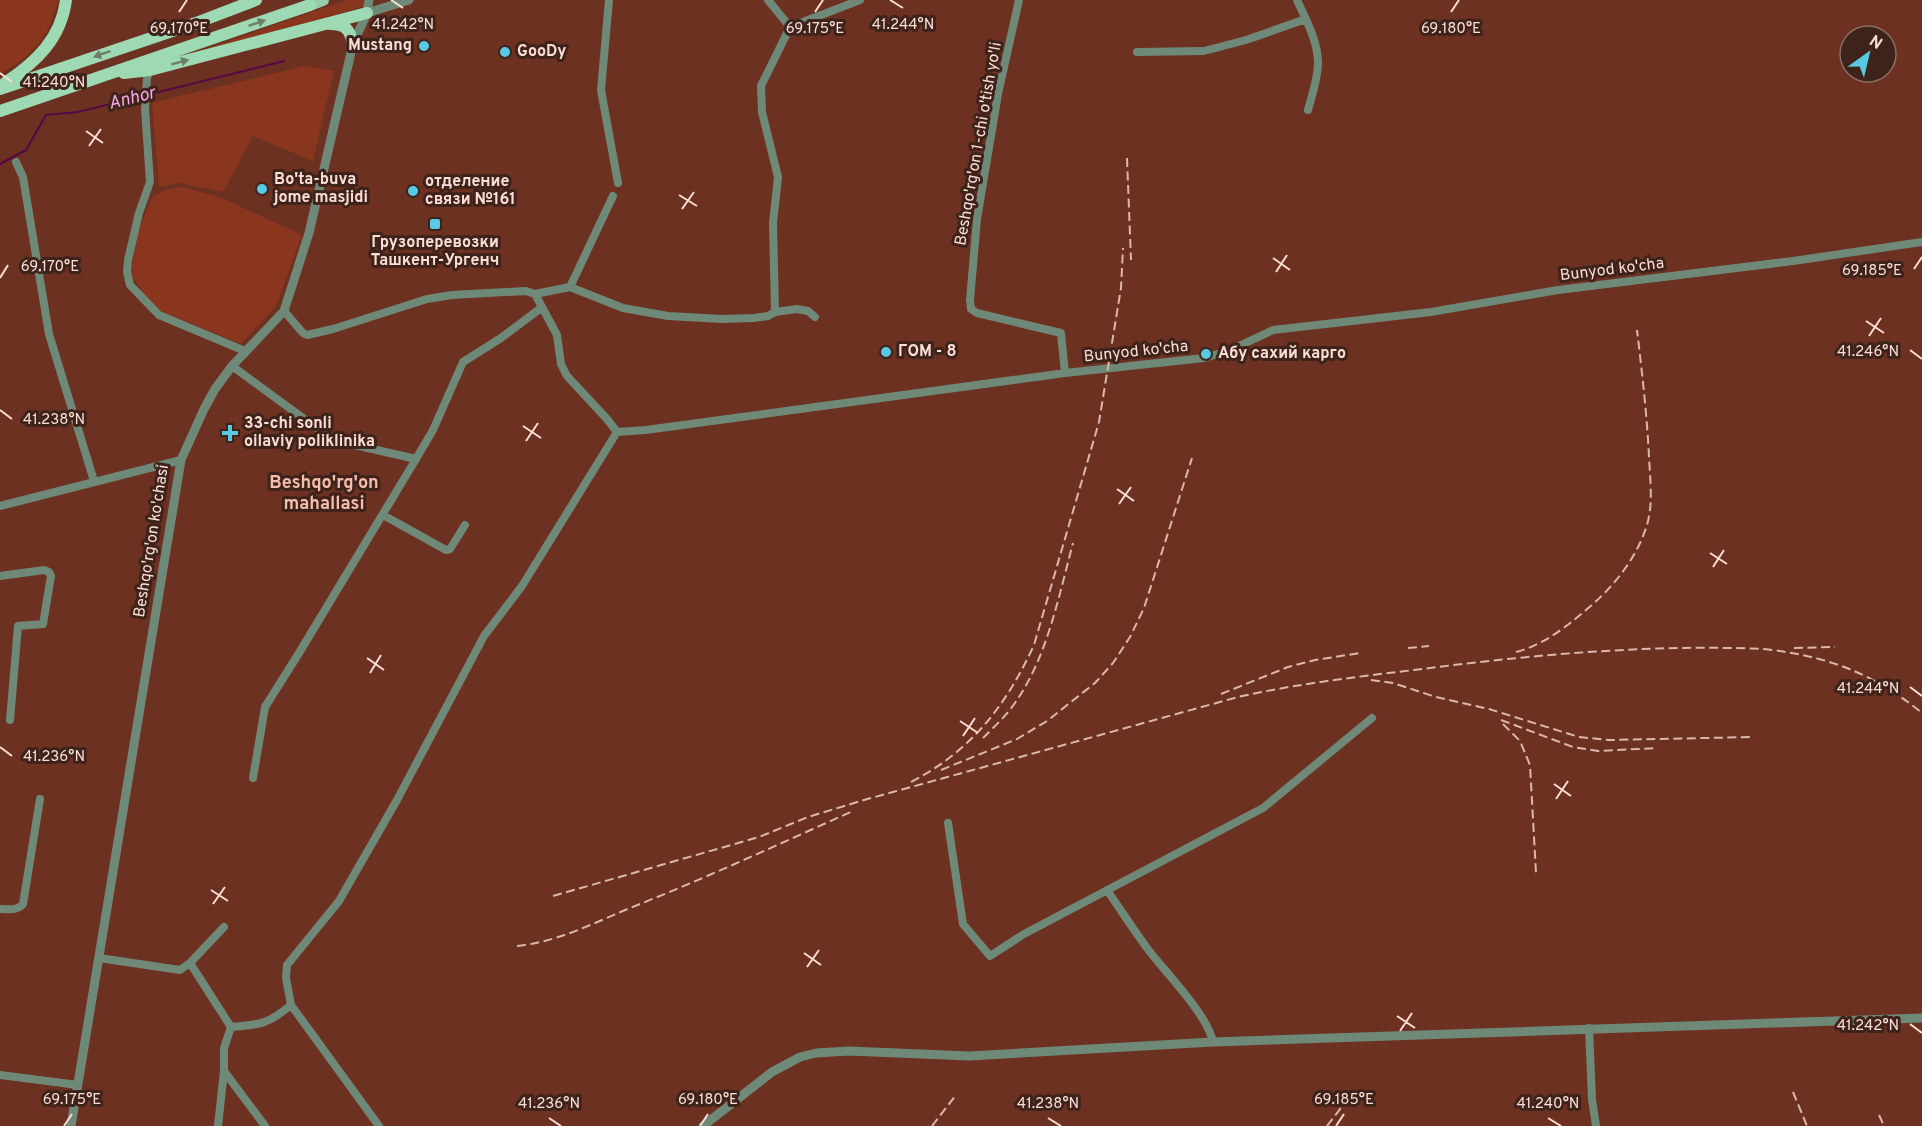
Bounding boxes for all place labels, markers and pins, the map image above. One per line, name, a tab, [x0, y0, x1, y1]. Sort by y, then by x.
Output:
place label: Mustang	[348, 36, 412, 56]
marker: Mustang	[417, 39, 431, 53]
place label: GooDy	[517, 42, 566, 62]
marker: GooDy	[498, 45, 512, 59]
place label: Bo'ta-buva jome masjidi	[273, 170, 368, 208]
place label: отделение связи №161	[425, 172, 516, 210]
marker: Bo'ta-buva jome masjidi	[255, 182, 269, 196]
marker: отделение связи №161	[406, 184, 420, 198]
marker: Грузоперевозки Ташкент-Ургенч	[428, 217, 442, 231]
place label: Грузоперевозки Ташкент-Ургенч	[371, 233, 499, 271]
place label: ГОМ - 8	[898, 342, 957, 362]
place label: Абу сахий карго	[1218, 344, 1346, 364]
marker: ГОМ - 8	[879, 345, 893, 359]
marker: Абу сахий карго	[1199, 347, 1213, 361]
place label: 33-chi sonli oilaviy poliklinika	[244, 414, 375, 452]
marker: 33-chi sonli oilaviy poliklinika	[221, 424, 239, 442]

